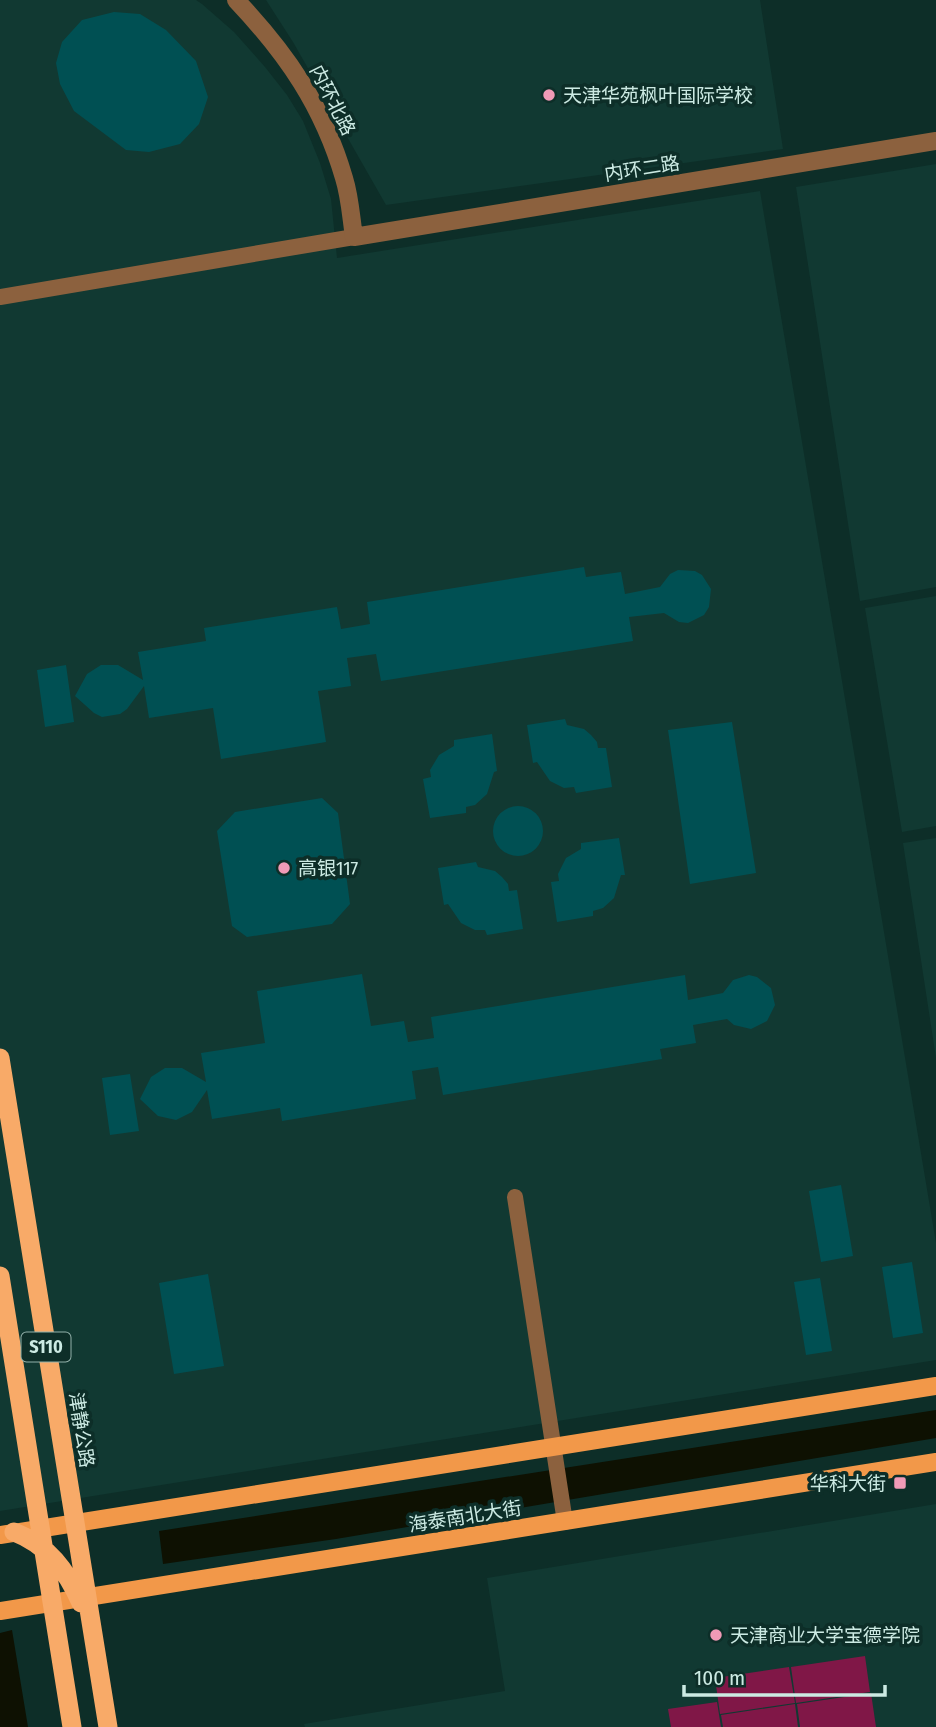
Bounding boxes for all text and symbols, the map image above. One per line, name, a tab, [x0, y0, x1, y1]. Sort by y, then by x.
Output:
street label: 内环北路	[305, 61, 360, 139]
place label: 天津华苑枫叶国际学校	[563, 84, 753, 107]
marker: 天津华苑枫叶国际学校	[541, 87, 557, 103]
street label: 内环二路	[603, 151, 681, 186]
place label: 高银117	[298, 857, 359, 880]
marker: 高银117	[276, 860, 292, 876]
road number: S110	[22, 1332, 70, 1362]
street label: 津静公路	[64, 1391, 99, 1469]
place label: 华科大街	[810, 1472, 886, 1495]
marker: 华科大街	[892, 1475, 908, 1491]
street label: 海泰南北大街	[407, 1496, 523, 1537]
place label: 天津商业大学宝德学院	[730, 1624, 920, 1647]
marker: 天津商业大学宝德学院	[708, 1627, 724, 1643]
scale bar	[684, 1654, 885, 1698]
text: 100 m	[694, 1665, 745, 1691]

